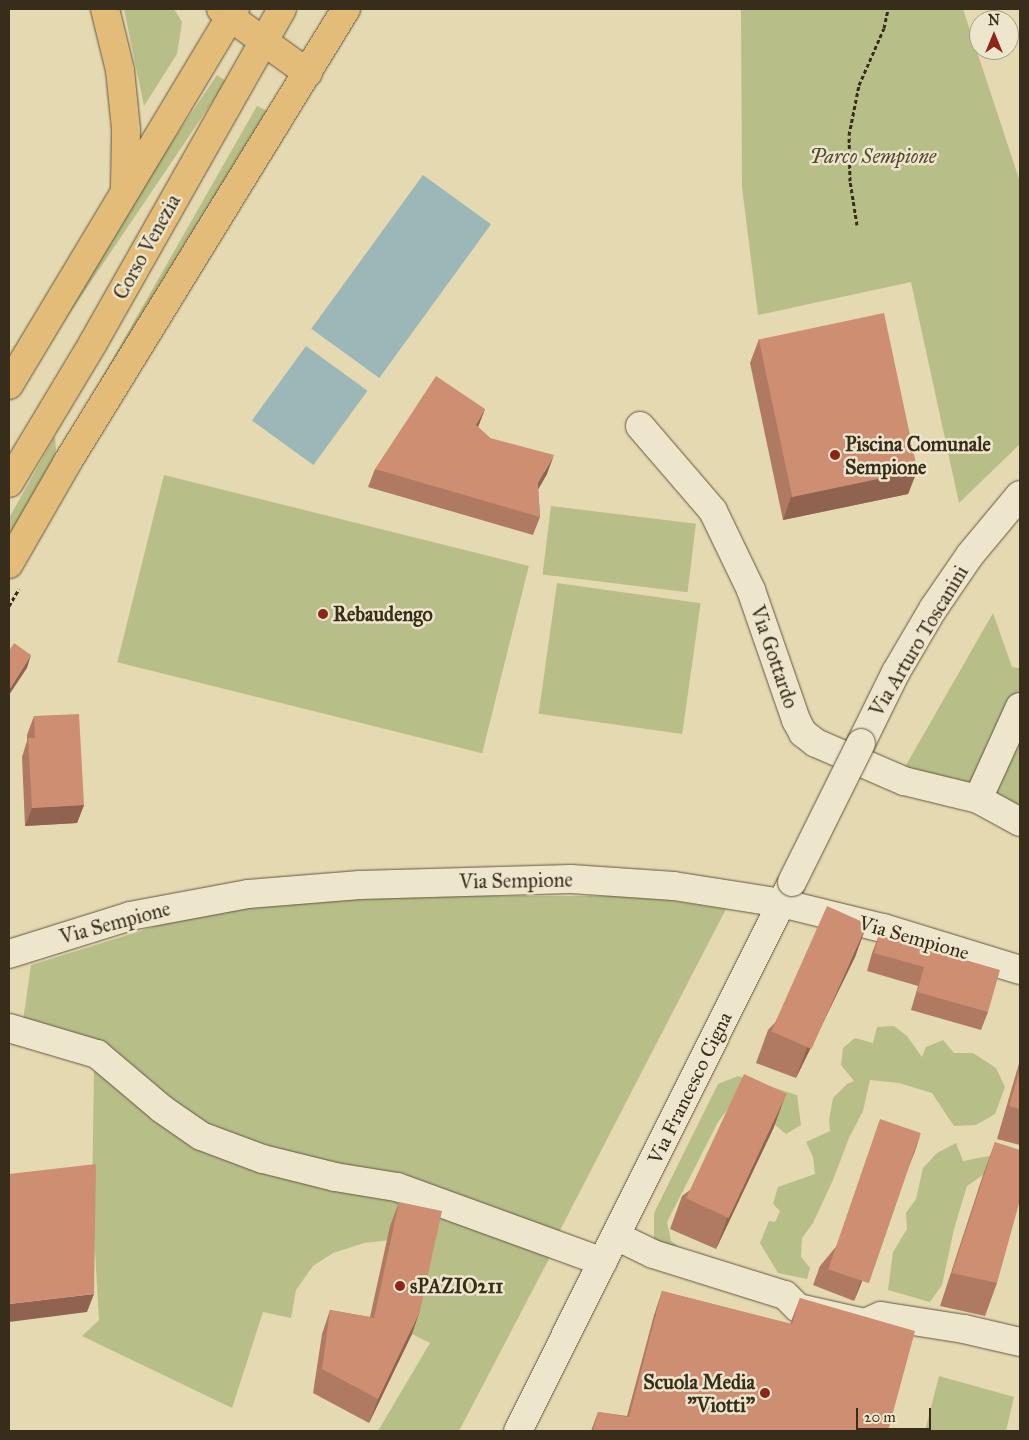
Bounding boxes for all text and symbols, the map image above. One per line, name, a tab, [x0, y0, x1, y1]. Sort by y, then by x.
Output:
north arrow	[969, 10, 1019, 60]
text: N	[988, 12, 1000, 29]
park label: Parco Sempione	[810, 144, 936, 168]
street label: Corso Venezia	[108, 190, 186, 304]
place label: Piscina Comunale Sempione	[845, 432, 991, 479]
marker: Piscina Comunale Sempione	[829, 449, 841, 461]
street label: Via Arturo Toscanini	[864, 561, 974, 721]
place label: Rebaudengo	[333, 602, 433, 626]
street label: Via Gottardo	[745, 602, 803, 712]
marker: Rebaudengo	[317, 608, 329, 620]
street label: Via Sempione	[459, 868, 573, 894]
street label: Via Sempione	[57, 897, 173, 949]
street label: Via Sempione	[856, 911, 972, 965]
street label: Via Francesco Cigna	[643, 1008, 737, 1168]
place label: sPAZIO211	[410, 1274, 503, 1298]
marker: sPAZIO211	[394, 1280, 406, 1292]
place label: Scuola Media "Viotti"	[643, 1370, 755, 1417]
marker: Scuola Media "Viotti"	[759, 1387, 771, 1399]
scale bar	[859, 1398, 934, 1430]
text: 20 m	[864, 1408, 896, 1426]

